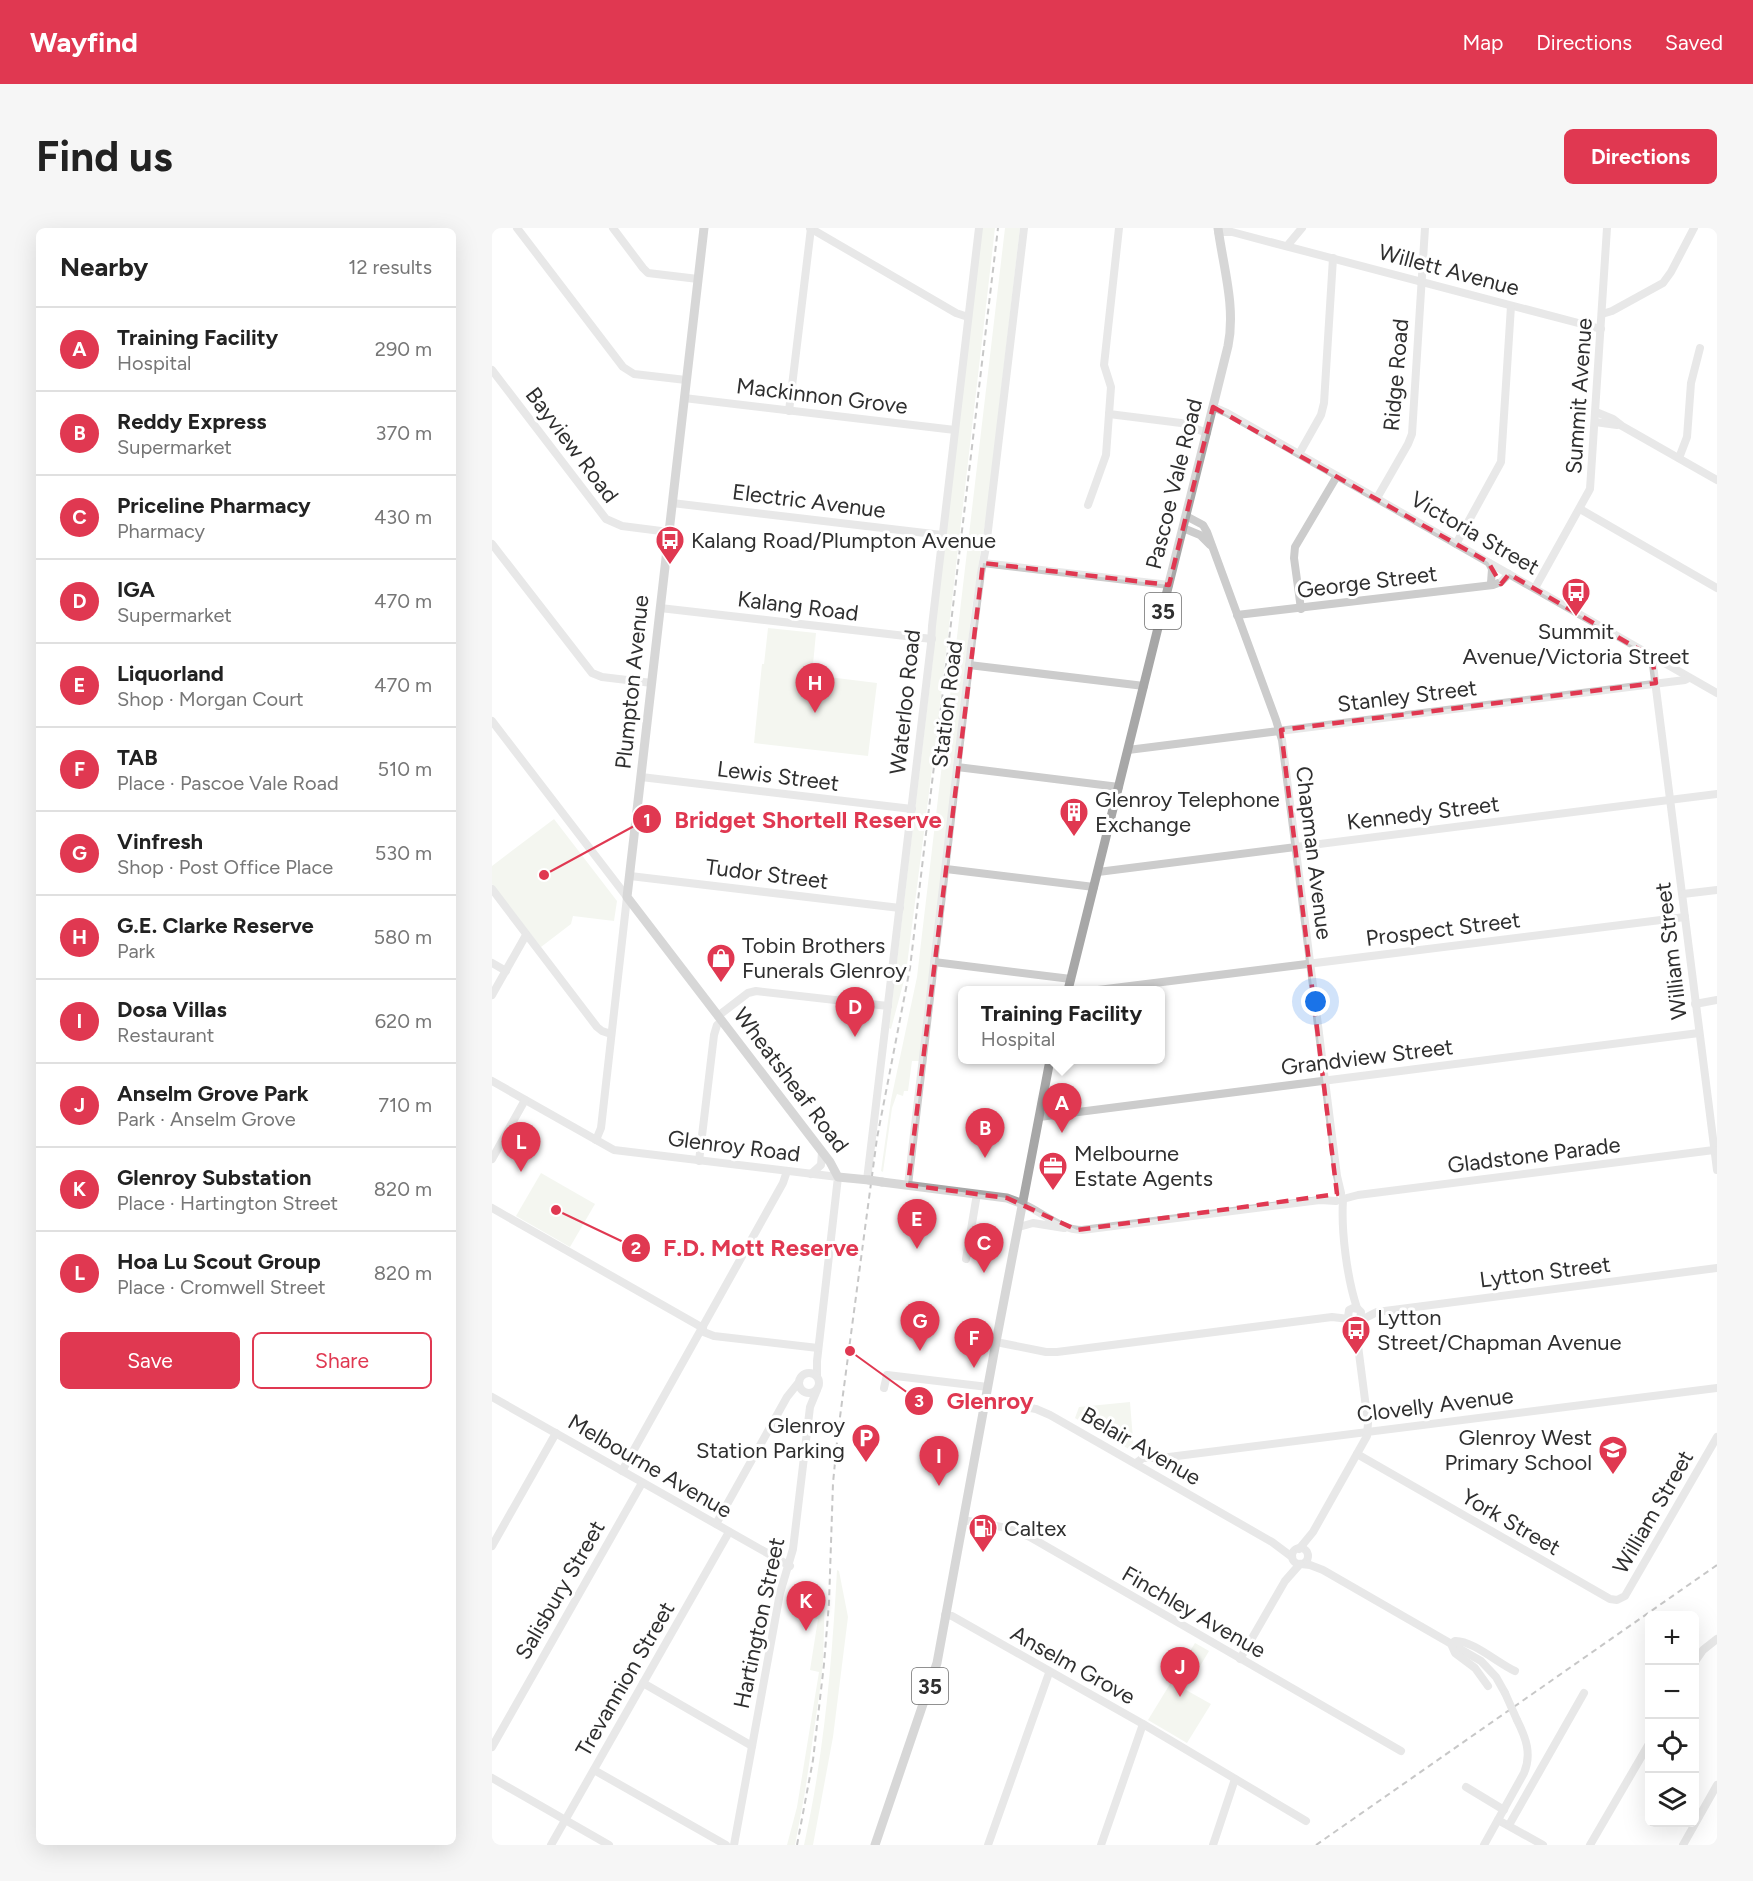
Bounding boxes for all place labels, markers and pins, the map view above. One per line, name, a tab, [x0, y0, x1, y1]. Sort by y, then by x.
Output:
bus stop icon: Kalang Road/Plumpton Avenue	[654, 524, 686, 566]
place label: Kalang Road/Plumpton Avenue	[691, 527, 996, 554]
bus stop icon: Summit Avenue/Victoria Street	[1560, 576, 1592, 618]
place label: Summit Avenue/Victoria Street	[1462, 618, 1690, 670]
pin: H	[796, 664, 834, 713]
place label: Glenroy Telephone Exchange	[1095, 786, 1280, 838]
building icon: Glenroy Telephone Exchange	[1058, 796, 1090, 838]
callout: Bridget Shortell Reserve	[632, 798, 953, 840]
place label: Tobin Brothers Funerals Glenroy	[742, 932, 907, 984]
shop icon: Tobin Brothers Funerals Glenroy	[705, 942, 737, 984]
pin: D	[836, 988, 874, 1037]
pin: A	[1042, 1084, 1082, 1133]
pin: B	[966, 1108, 1004, 1158]
pin: L	[501, 1122, 540, 1172]
place label: Melbourne Estate Agents	[1074, 1140, 1213, 1192]
office icon: Melbourne Estate Agents	[1037, 1150, 1069, 1192]
pin: E	[898, 1200, 936, 1249]
pin: C	[964, 1224, 1004, 1273]
callout: F.D. Mott Reserve	[621, 1227, 870, 1269]
pin: G	[900, 1302, 940, 1351]
place label: Lytton Street/Chapman Avenue	[1377, 1304, 1622, 1356]
bus stop icon: Lytton Street/Chapman Avenue	[1340, 1314, 1372, 1356]
pin: F	[954, 1318, 994, 1368]
callout: Glenroy	[904, 1380, 1045, 1422]
place label: Glenroy Station Parking	[696, 1412, 845, 1464]
parking icon: Glenroy Station Parking	[850, 1422, 882, 1464]
place label: Glenroy West Primary School	[1444, 1424, 1592, 1476]
school or university icon: Glenroy West Primary School	[1597, 1434, 1629, 1476]
pin: I	[920, 1436, 958, 1486]
fuel station icon: Caltex	[967, 1512, 999, 1554]
place label: Caltex	[1004, 1515, 1067, 1542]
pin: K	[786, 1582, 826, 1631]
pin: J	[1160, 1648, 1200, 1697]

